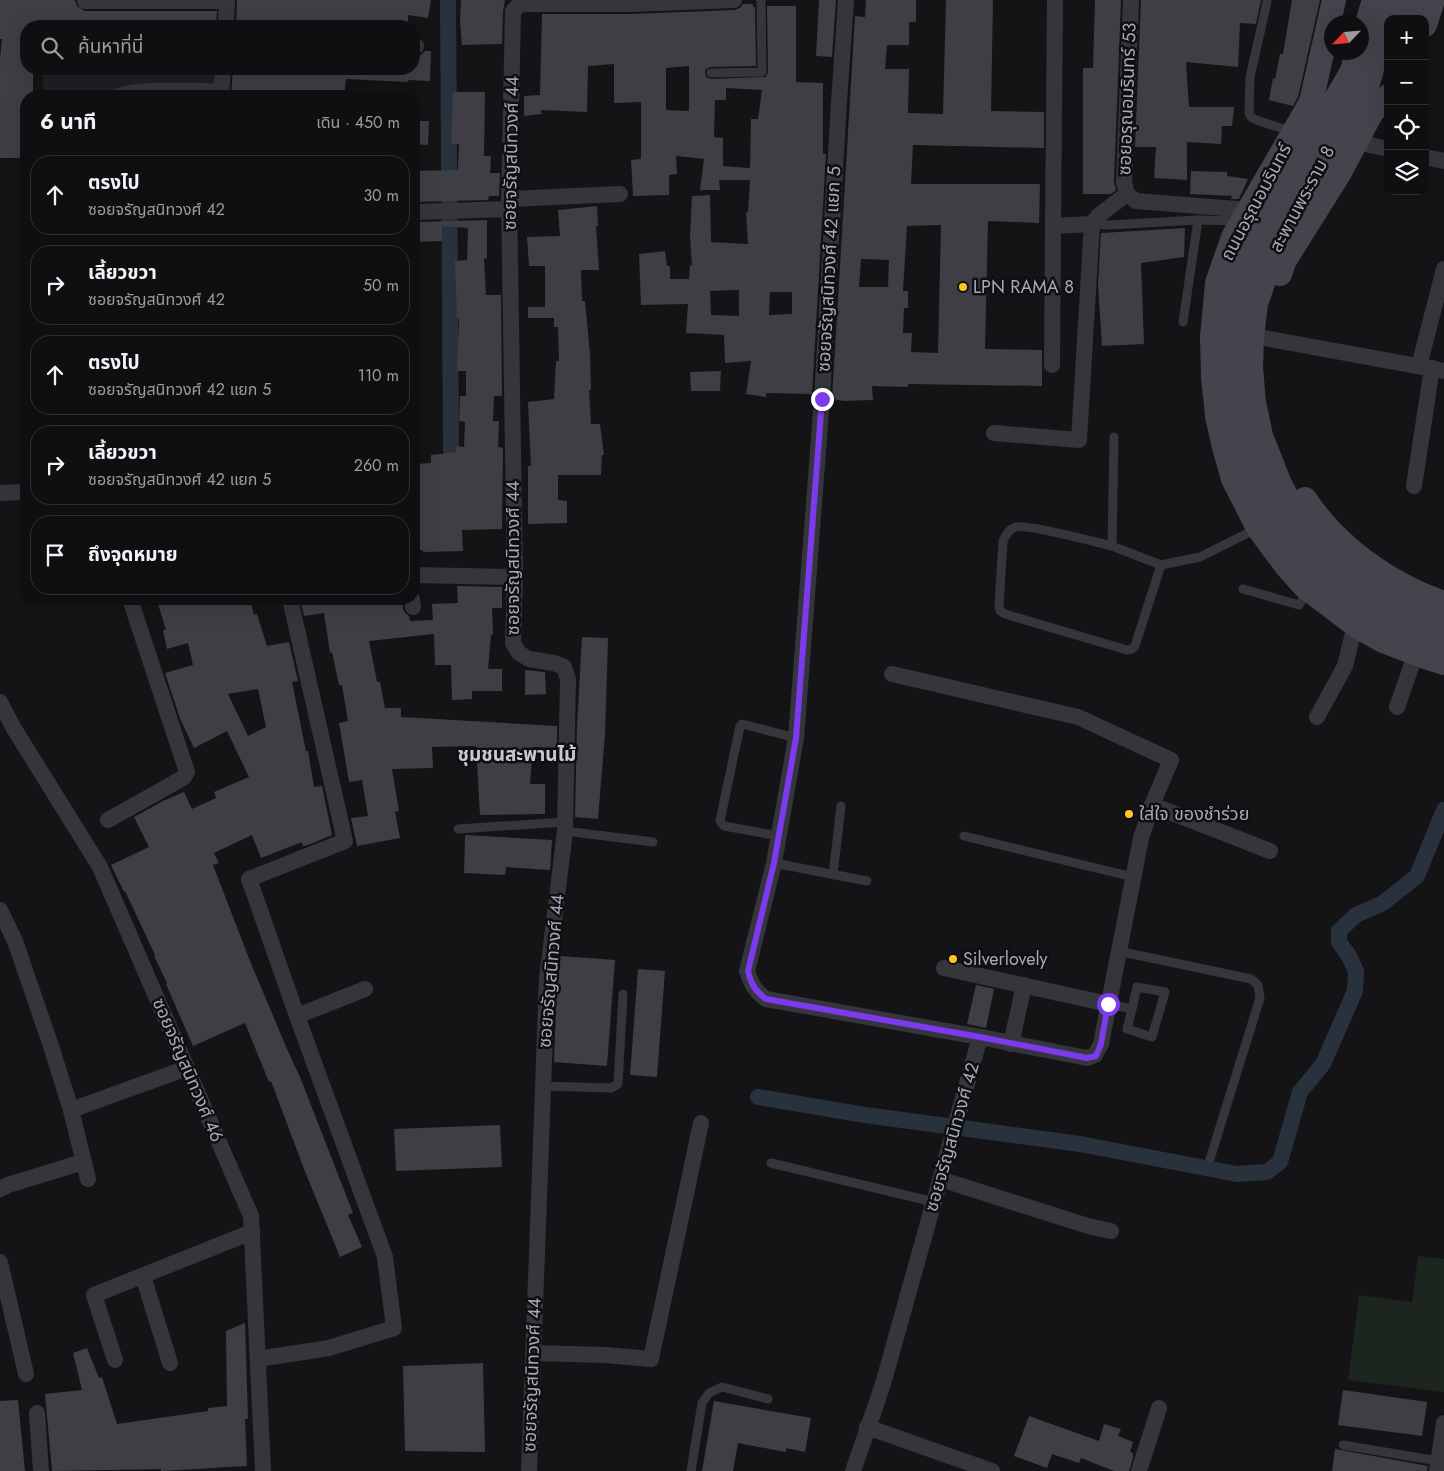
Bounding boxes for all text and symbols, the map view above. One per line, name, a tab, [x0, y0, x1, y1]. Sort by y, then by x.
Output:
north arrow	[1324, 15, 1369, 60]
map controls	[1384, 15, 1429, 195]
button: +	[1384, 15, 1429, 60]
search box	[20, 20, 420, 75]
street label: ซอยอรุณอมรินทร์ 53	[1111, 22, 1143, 176]
text: ค้นหาที่นี่	[78, 33, 143, 60]
icon: search	[38, 34, 66, 62]
button: −	[1384, 60, 1429, 105]
street label: ซอยจรัญสนิทวงศ์ 44	[497, 76, 525, 230]
button: locate	[1384, 105, 1429, 150]
text: 6 นาที	[40, 107, 97, 137]
text: เดิน · 450 m	[316, 111, 400, 134]
street label: ถนนอรุณอมรินทร์	[1214, 138, 1298, 265]
street label: สะพานพระราม 8	[1263, 141, 1341, 257]
button: layers	[1384, 150, 1429, 195]
street label: ซอยจรัญสนิทวงศ์ 42 แยก 5	[811, 165, 847, 373]
text: ตรงไป	[88, 169, 140, 196]
icon: ahead	[41, 181, 69, 209]
text: 30 m	[363, 184, 399, 207]
text: ซอยจรัญสนิทวงศ์ 42	[88, 198, 225, 221]
text: เลี้ยวขวา	[88, 259, 157, 286]
icon: right	[41, 271, 69, 299]
text: 50 m	[363, 274, 399, 297]
place label: LPN RAMA 8	[973, 274, 1074, 300]
marker: LPN RAMA 8	[957, 281, 969, 293]
text: ซอยจรัญสนิทวงศ์ 42	[88, 288, 225, 311]
text: ตรงไป	[88, 349, 140, 376]
icon: ahead	[41, 361, 69, 389]
text: 110 m	[358, 364, 399, 387]
text: ซอยจรัญสนิทวงศ์ 42 แยก 5	[88, 378, 271, 401]
route end	[811, 388, 834, 411]
text: เลี้ยวขวา	[88, 439, 157, 466]
icon: right	[41, 451, 69, 479]
text: 260 m	[354, 454, 399, 477]
text: ซอยจรัญสนิทวงศ์ 42 แยก 5	[88, 468, 271, 491]
street label: ซอยจรัญสนิทวงศ์ 44	[500, 481, 526, 635]
icon: arrive	[41, 541, 69, 569]
text: ถึงจุดหมาย	[88, 541, 178, 568]
district label: ชุมชนสะพานไม้	[458, 741, 576, 768]
place label: ใส่ใจ ของชำร่วย	[1139, 801, 1249, 827]
marker: ใส่ใจ ของชำร่วย	[1123, 808, 1135, 820]
street label: ซอยจรัญสนิทวงศ์ 44	[531, 893, 571, 1049]
place label: Silverlovely	[963, 946, 1048, 972]
marker: Silverlovely	[947, 953, 959, 965]
route start	[1097, 993, 1120, 1016]
street label: ซอยจรัญสนิทวงศ์ 46	[146, 994, 230, 1146]
street label: ซอยจรัญสนิทวงศ์ 42	[918, 1059, 986, 1215]
street label: ซอยจรัญสนิทวงศ์ 44	[516, 1297, 548, 1453]

